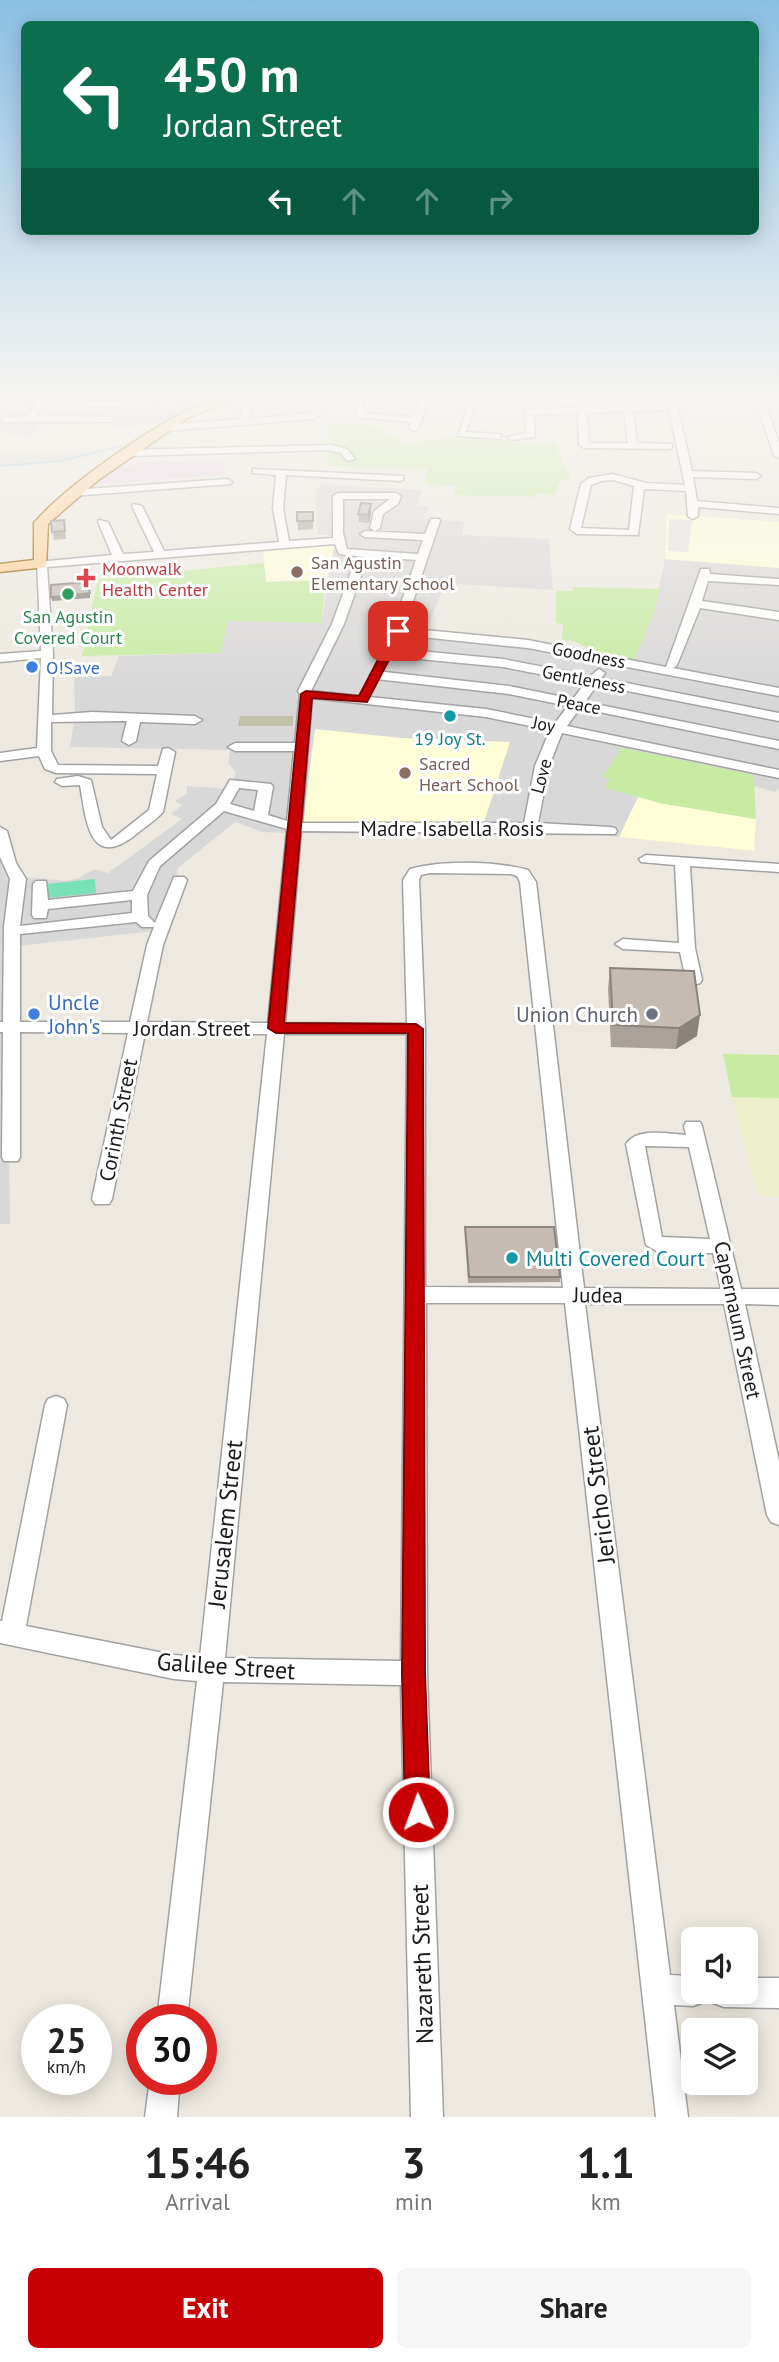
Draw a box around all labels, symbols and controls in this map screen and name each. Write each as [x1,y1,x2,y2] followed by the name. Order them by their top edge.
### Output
[164,42,299,106] text: 450 m
[49,49,140,140] icon: left
[164,104,342,146] text: Jordan Street
[262,182,300,220] icon: left
[335,182,373,220] icon: ahead
[408,182,446,220] icon: ahead
[481,182,519,220] icon: right
[311,551,455,595] place label: San Agustin Elementary School
[102,557,208,601] place label: Moonwalk Health Center
[289,564,305,580] marker: San Agustin Elementary School
[76,568,96,588] marker: Moonwalk Health Center
[60,586,76,602] marker: San Agustin Covered Court
[368,601,428,661] pin
[14,605,122,649] place label: San Agustin Covered Court
[379,612,417,650] icon: arrive
[550,637,628,673] street label: Goodness
[46,656,100,679] place label: O!Save
[24,659,40,675] marker: O!Save
[540,660,628,698] street label: Gentleness
[555,688,603,720] street label: Peace
[442,708,458,724] marker: 19 Joy St.
[530,710,558,738] street label: Joy
[414,727,486,750] place label: 19 Joy St.
[419,752,520,796] place label: Sacred Heart School
[525,756,557,796] street label: Love
[397,765,413,781] marker: Sacred Heart School
[360,815,544,842] street label: Madre Isabella Rosis
[47,989,100,1040] place label: Uncle John's
[516,1001,638,1028] place label: Union Church
[26,1006,42,1022] marker: Uncle John's
[644,1006,660,1022] marker: Union Church
[133,1015,250,1042] street label: Jordan Street
[93,1056,143,1184] street label: Corinth Street
[708,1239,768,1401] street label: Capernaum Street
[526,1245,705,1272] place label: Multi Covered Court
[504,1250,520,1266] marker: Multi Covered Court
[572,1281,623,1309] street label: Judea
[574,1424,622,1567] street label: Jericho Street
[201,1439,249,1610] street label: Jerusalem Street
[156,1646,296,1686] street label: Galilee Street
[381,1775,455,1849] position arrow
[404,1883,440,2045] street label: Nazareth Street
[681,1927,758,2095] map controls
[681,1927,758,2004] button: sound
[126,2004,217,2095] speed limit sign: 30
[47,2017,86,2063] text: 25
[681,2018,758,2095] button: layers
[47,2055,86,2078] text: km/h
[144,2135,251,2190] text: 15:46
[402,2135,426,2190] text: 3
[577,2135,635,2190] text: 1.1
[165,2187,230,2216] text: Arrival
[395,2187,432,2216] text: min
[591,2187,621,2216] text: km
[28,2268,383,2348] button: Exit
[397,2268,751,2348] button: Share

